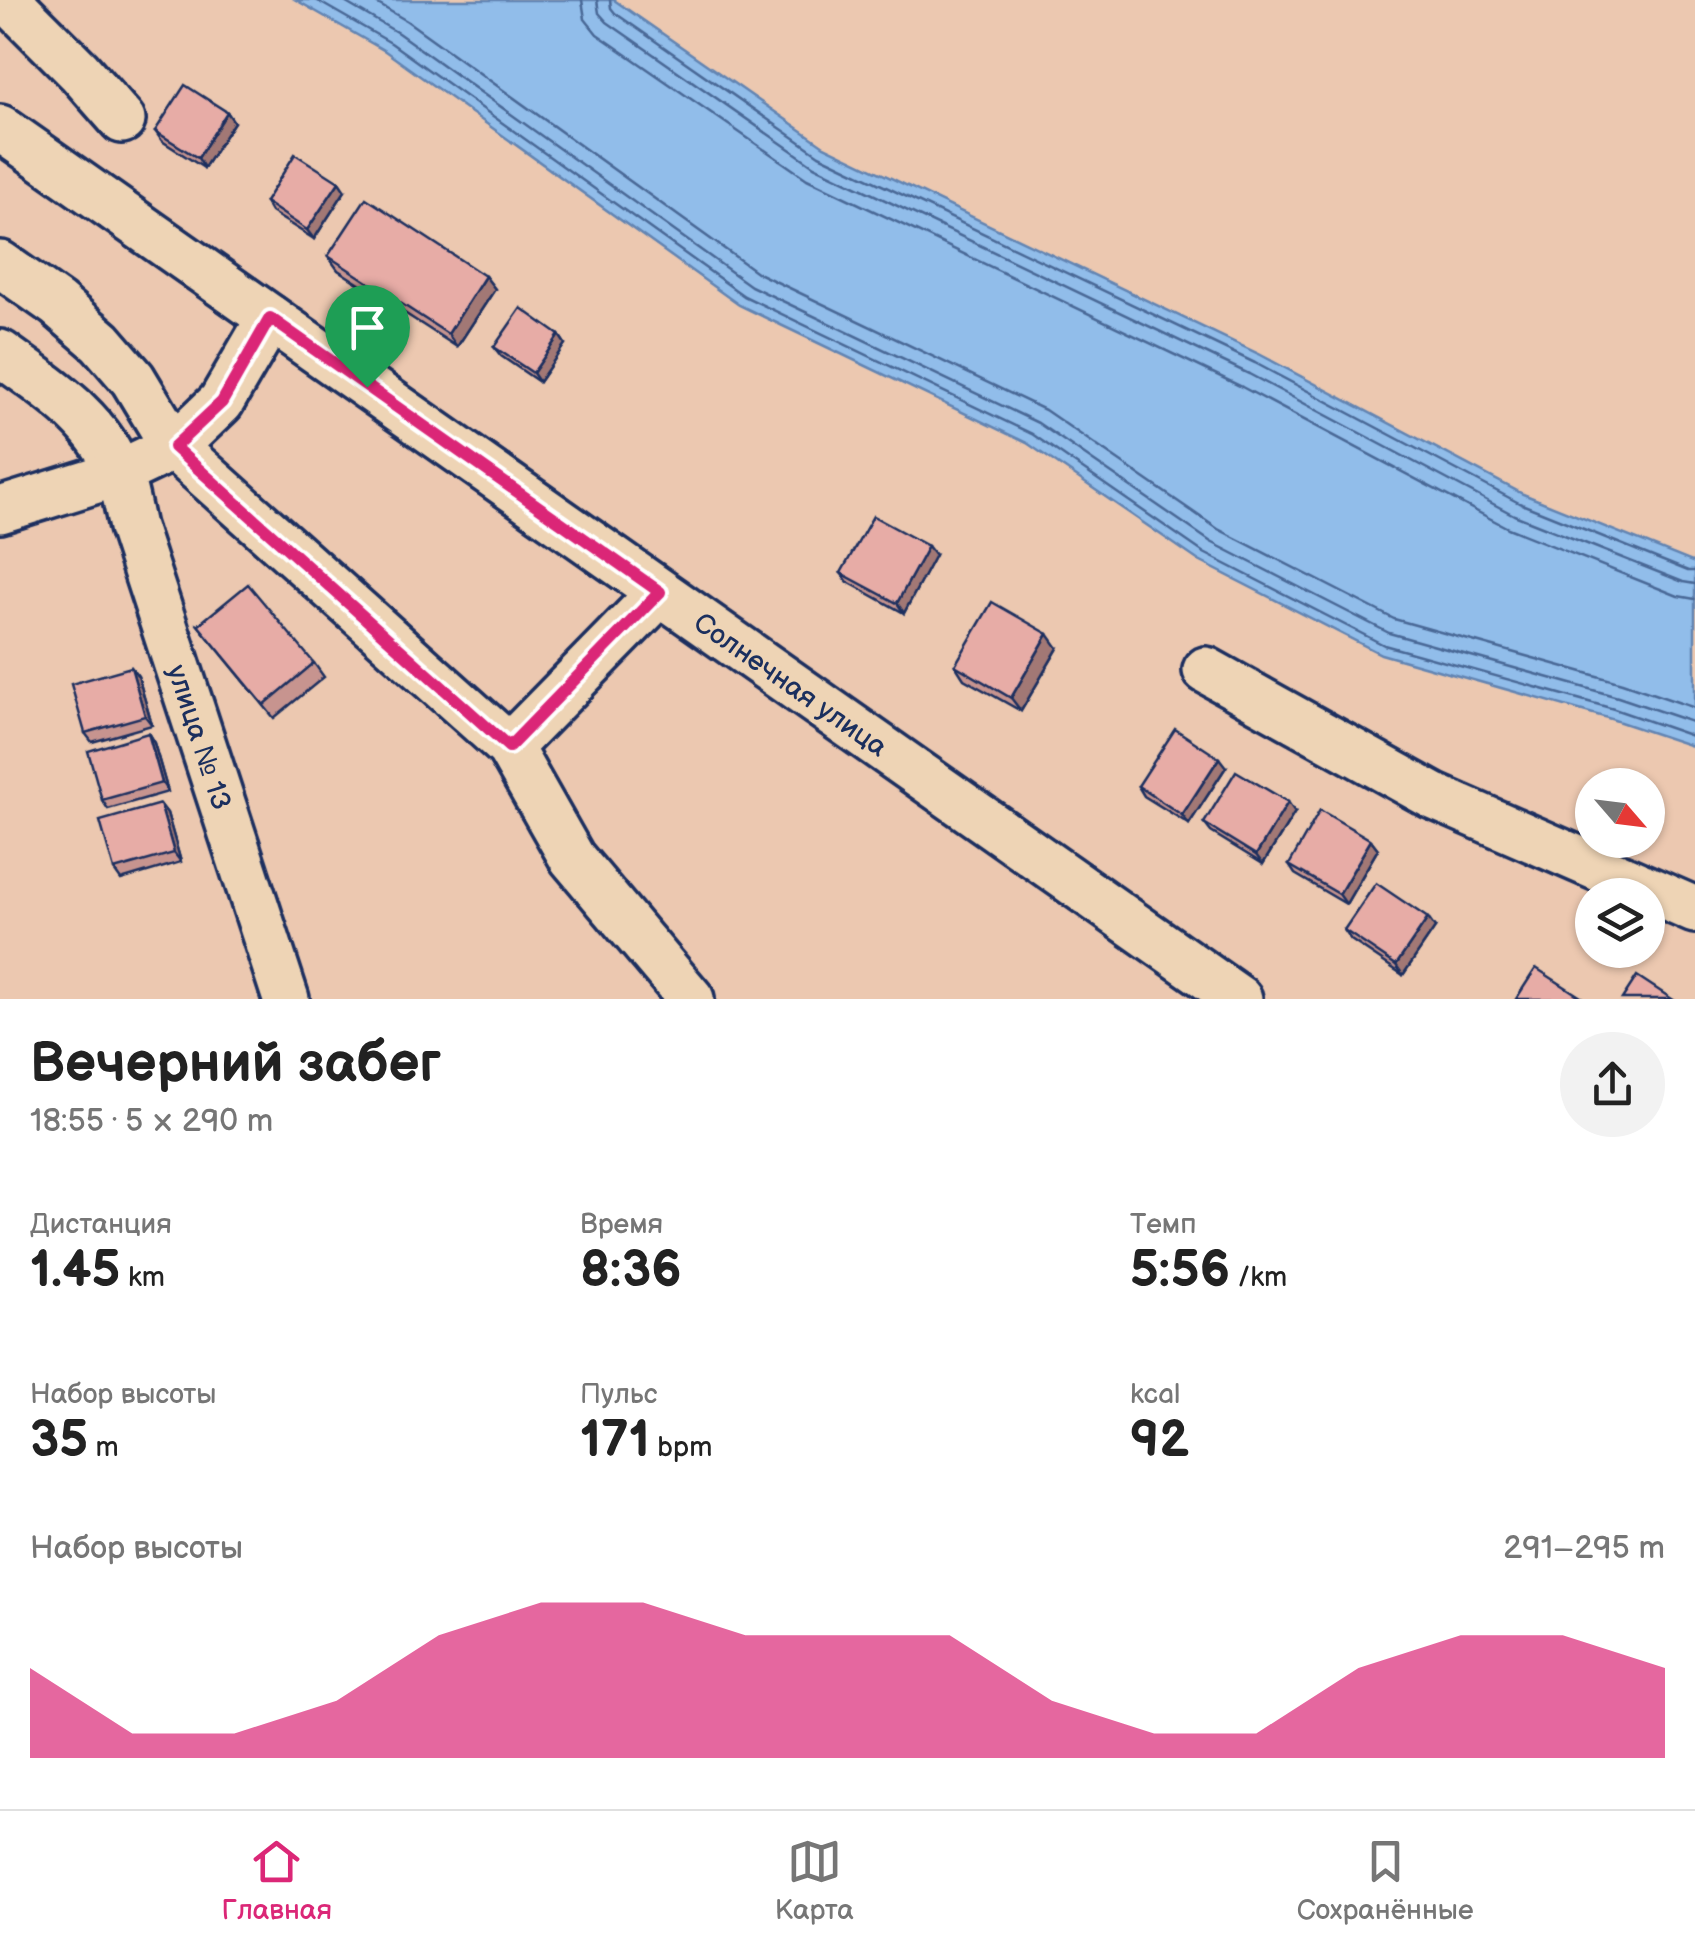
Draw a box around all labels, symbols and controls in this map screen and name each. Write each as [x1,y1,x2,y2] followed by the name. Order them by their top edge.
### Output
[325,285,410,388] pin
[340,300,395,355] icon: arrive
[687,606,893,764] street label: Солнечная улица
[160,661,238,814] street label: улица № 13
[1575,768,1665,858] north arrow
[1575,768,1665,968] map controls
[1575,878,1665,968] button: layers
[30,1031,441,1098] text: Вечерний забег
[1560,1032,1665,1137] button: share
[30,1102,273,1141] text: 18:55 · 5 × 290 m
[30,1208,172,1241] text: Дистанция
[580,1208,663,1241] text: Время
[1130,1208,1197,1241] text: Темп
[30,1241,120,1301] text: 1.45
[580,1241,682,1301] text: 8:36
[1130,1241,1230,1301] text: 5:56
[120,1261,165,1294] text: km
[1230,1261,1287,1294] text: /km
[30,1378,216,1411] text: Набор высоты
[580,1378,657,1411] text: Пульс
[1130,1378,1180,1411] text: kcal
[30,1411,88,1471] text: 35
[580,1411,650,1471] text: 171
[1130,1411,1189,1471] text: 92
[88,1431,119,1464] text: m
[650,1431,712,1464] text: bpm
[30,1529,243,1568] text: Набор высоты
[1503,1529,1665,1568] text: 291–295 m
[221,1834,332,1927] tab: Главная
[775,1834,854,1927] tab: Карта
[1297,1834,1474,1927] tab: Сохранённые

